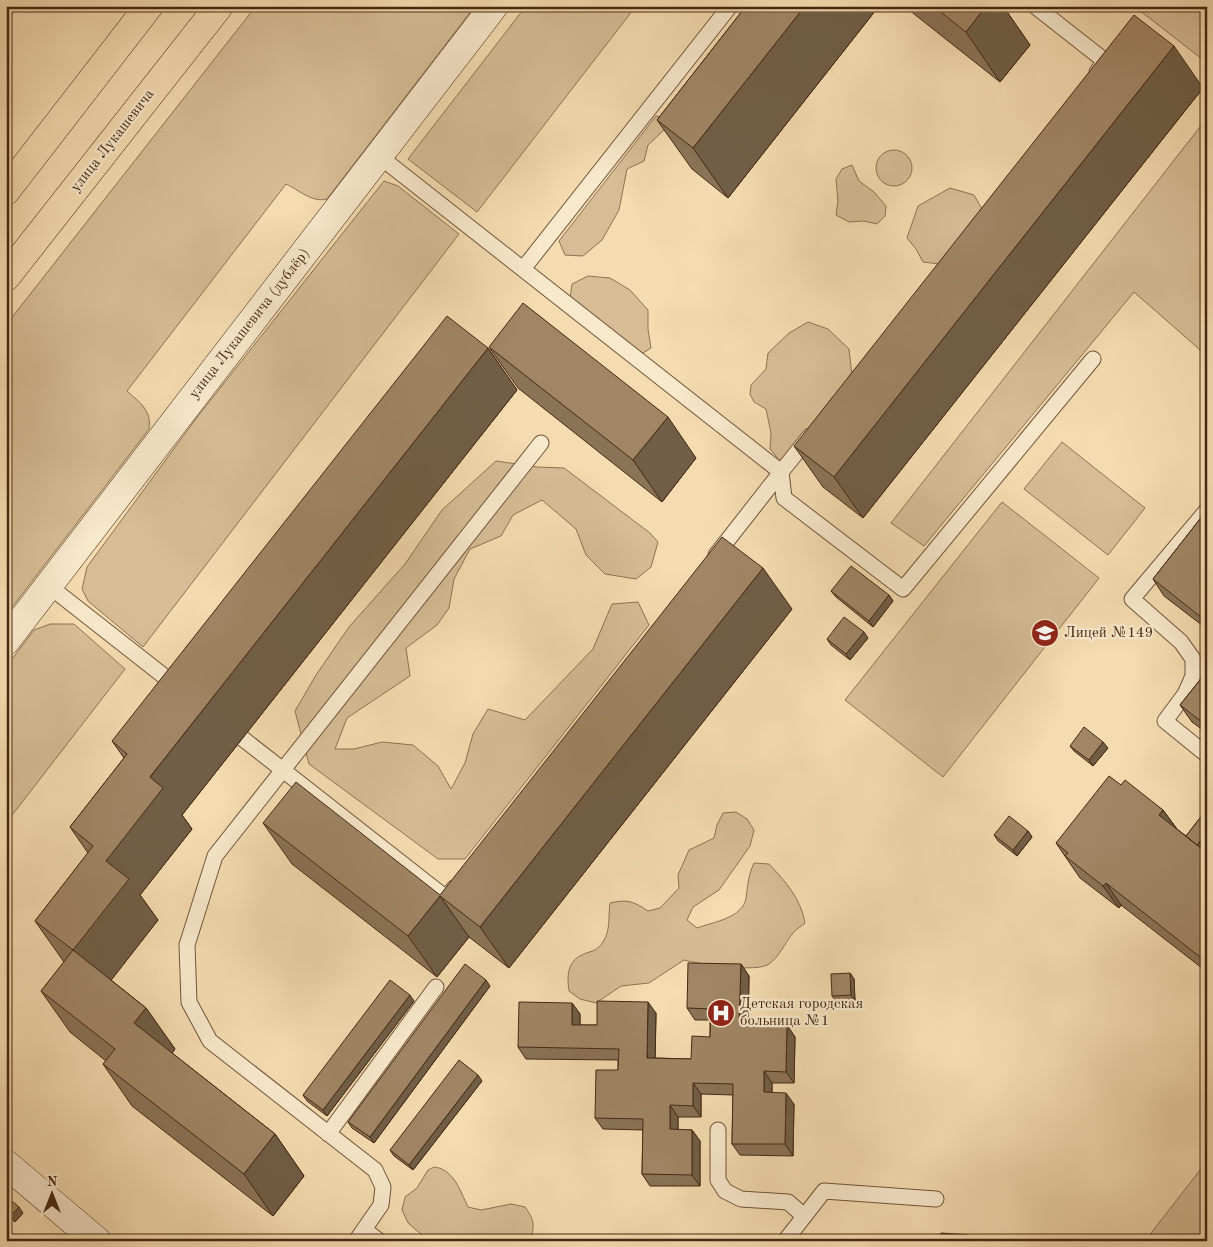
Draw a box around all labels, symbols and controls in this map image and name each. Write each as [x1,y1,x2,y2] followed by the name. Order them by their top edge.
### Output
[68,86,158,195] street label: улица Лукашевича
[187,246,313,402] street label: улица Лукашевича (дублёр)
[1030,618,1060,648] school or university icon: Лицей №149
[1064,626,1153,641] place label: Лицей №149
[740,997,863,1029] place label: Детская городская больница №1
[706,998,736,1028] hospital icon: Детская городская больница №1
[28,1170,78,1220] north arrow
[47,1175,58,1189] text: N

